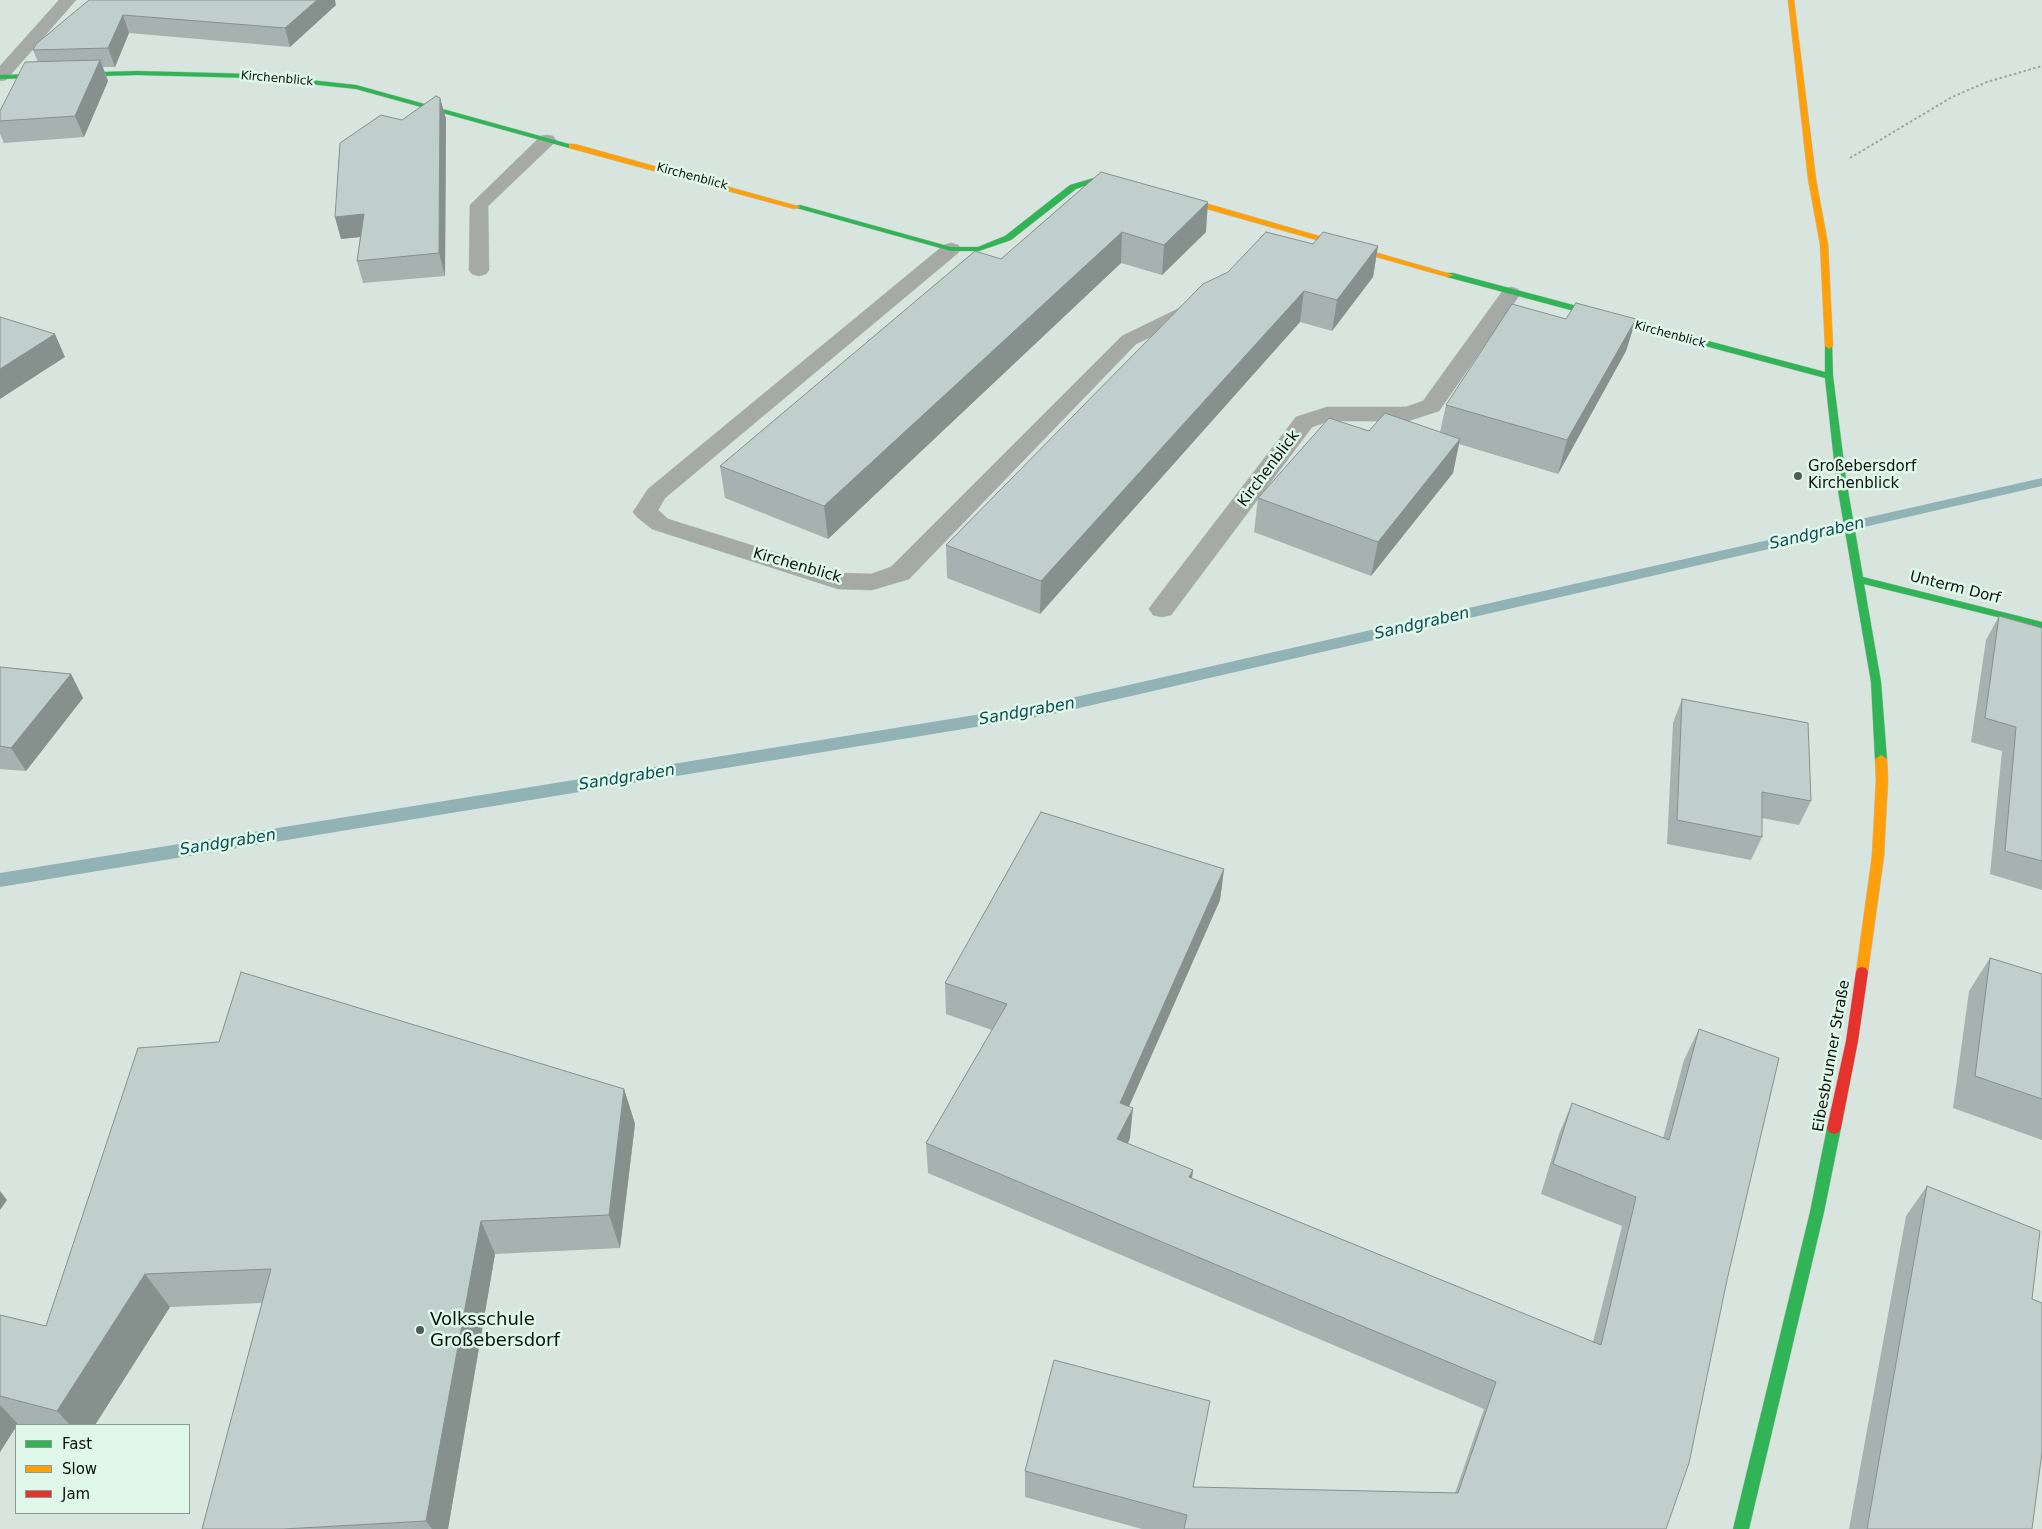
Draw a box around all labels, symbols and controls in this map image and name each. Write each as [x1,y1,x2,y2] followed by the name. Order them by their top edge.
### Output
[240,69,314,89] street label: Kirchenblick
[655,161,729,193] street label: Kirchenblick
[1633,319,1707,351] street label: Kirchenblick
[1234,427,1304,511] street label: Kirchenblick
[1808,458,1916,493] place label: Großebersdorf Kirchenblick
[1792,470,1804,482] marker: Großebersdorf Kirchenblick
[1768,514,1866,554] water label: Sandgraben
[751,545,843,587] street label: Kirchenblick
[1908,568,2002,608] street label: Unterm Dorf
[1373,604,1471,644] water label: Sandgraben
[978,694,1076,730] water label: Sandgraben
[578,761,676,795] water label: Sandgraben
[179,826,277,860] water label: Sandgraben
[1810,979,1854,1133] street label: Eibesbrunner Straße
[430,1309,560,1352] place label: Volksschule Großebersdorf
[414,1324,426,1336] marker: Volksschule Großebersdorf
[15,1424,190,1514] legend
[62,1435,92,1453] text: Fast
[62,1460,97,1478] text: Slow
[62,1485,90,1503] text: Jam

